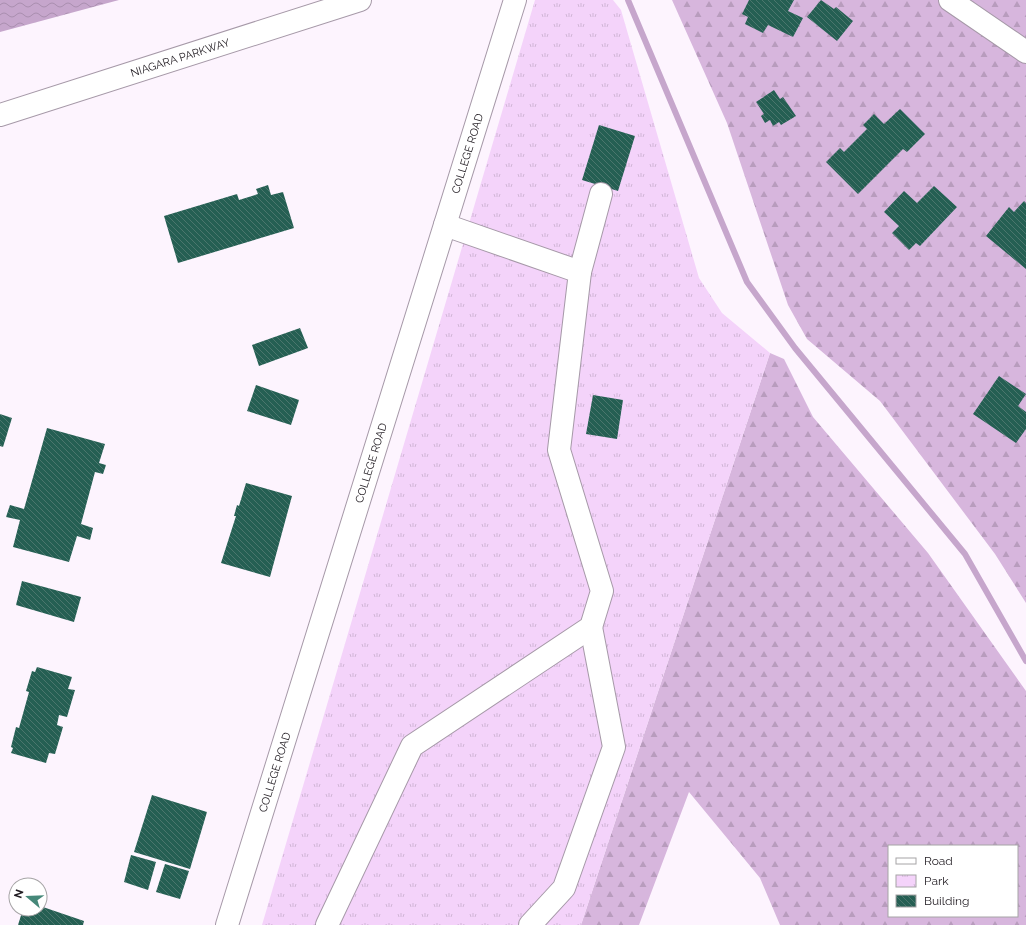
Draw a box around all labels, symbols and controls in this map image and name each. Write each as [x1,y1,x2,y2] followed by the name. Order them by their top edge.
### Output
[129,36,231,79] street label: NIAGARA PARKWAY
[449,112,486,195] street label: COLLEGE ROAD
[352,421,389,504] street label: COLLEGE ROAD
[256,731,293,814] street label: COLLEGE ROAD
[888,845,1018,917] legend
[924,854,953,868] text: Road
[924,874,949,888] text: Park
[8,877,48,917] north arrow
[12,888,27,900] text: N
[924,894,970,908] text: Building

